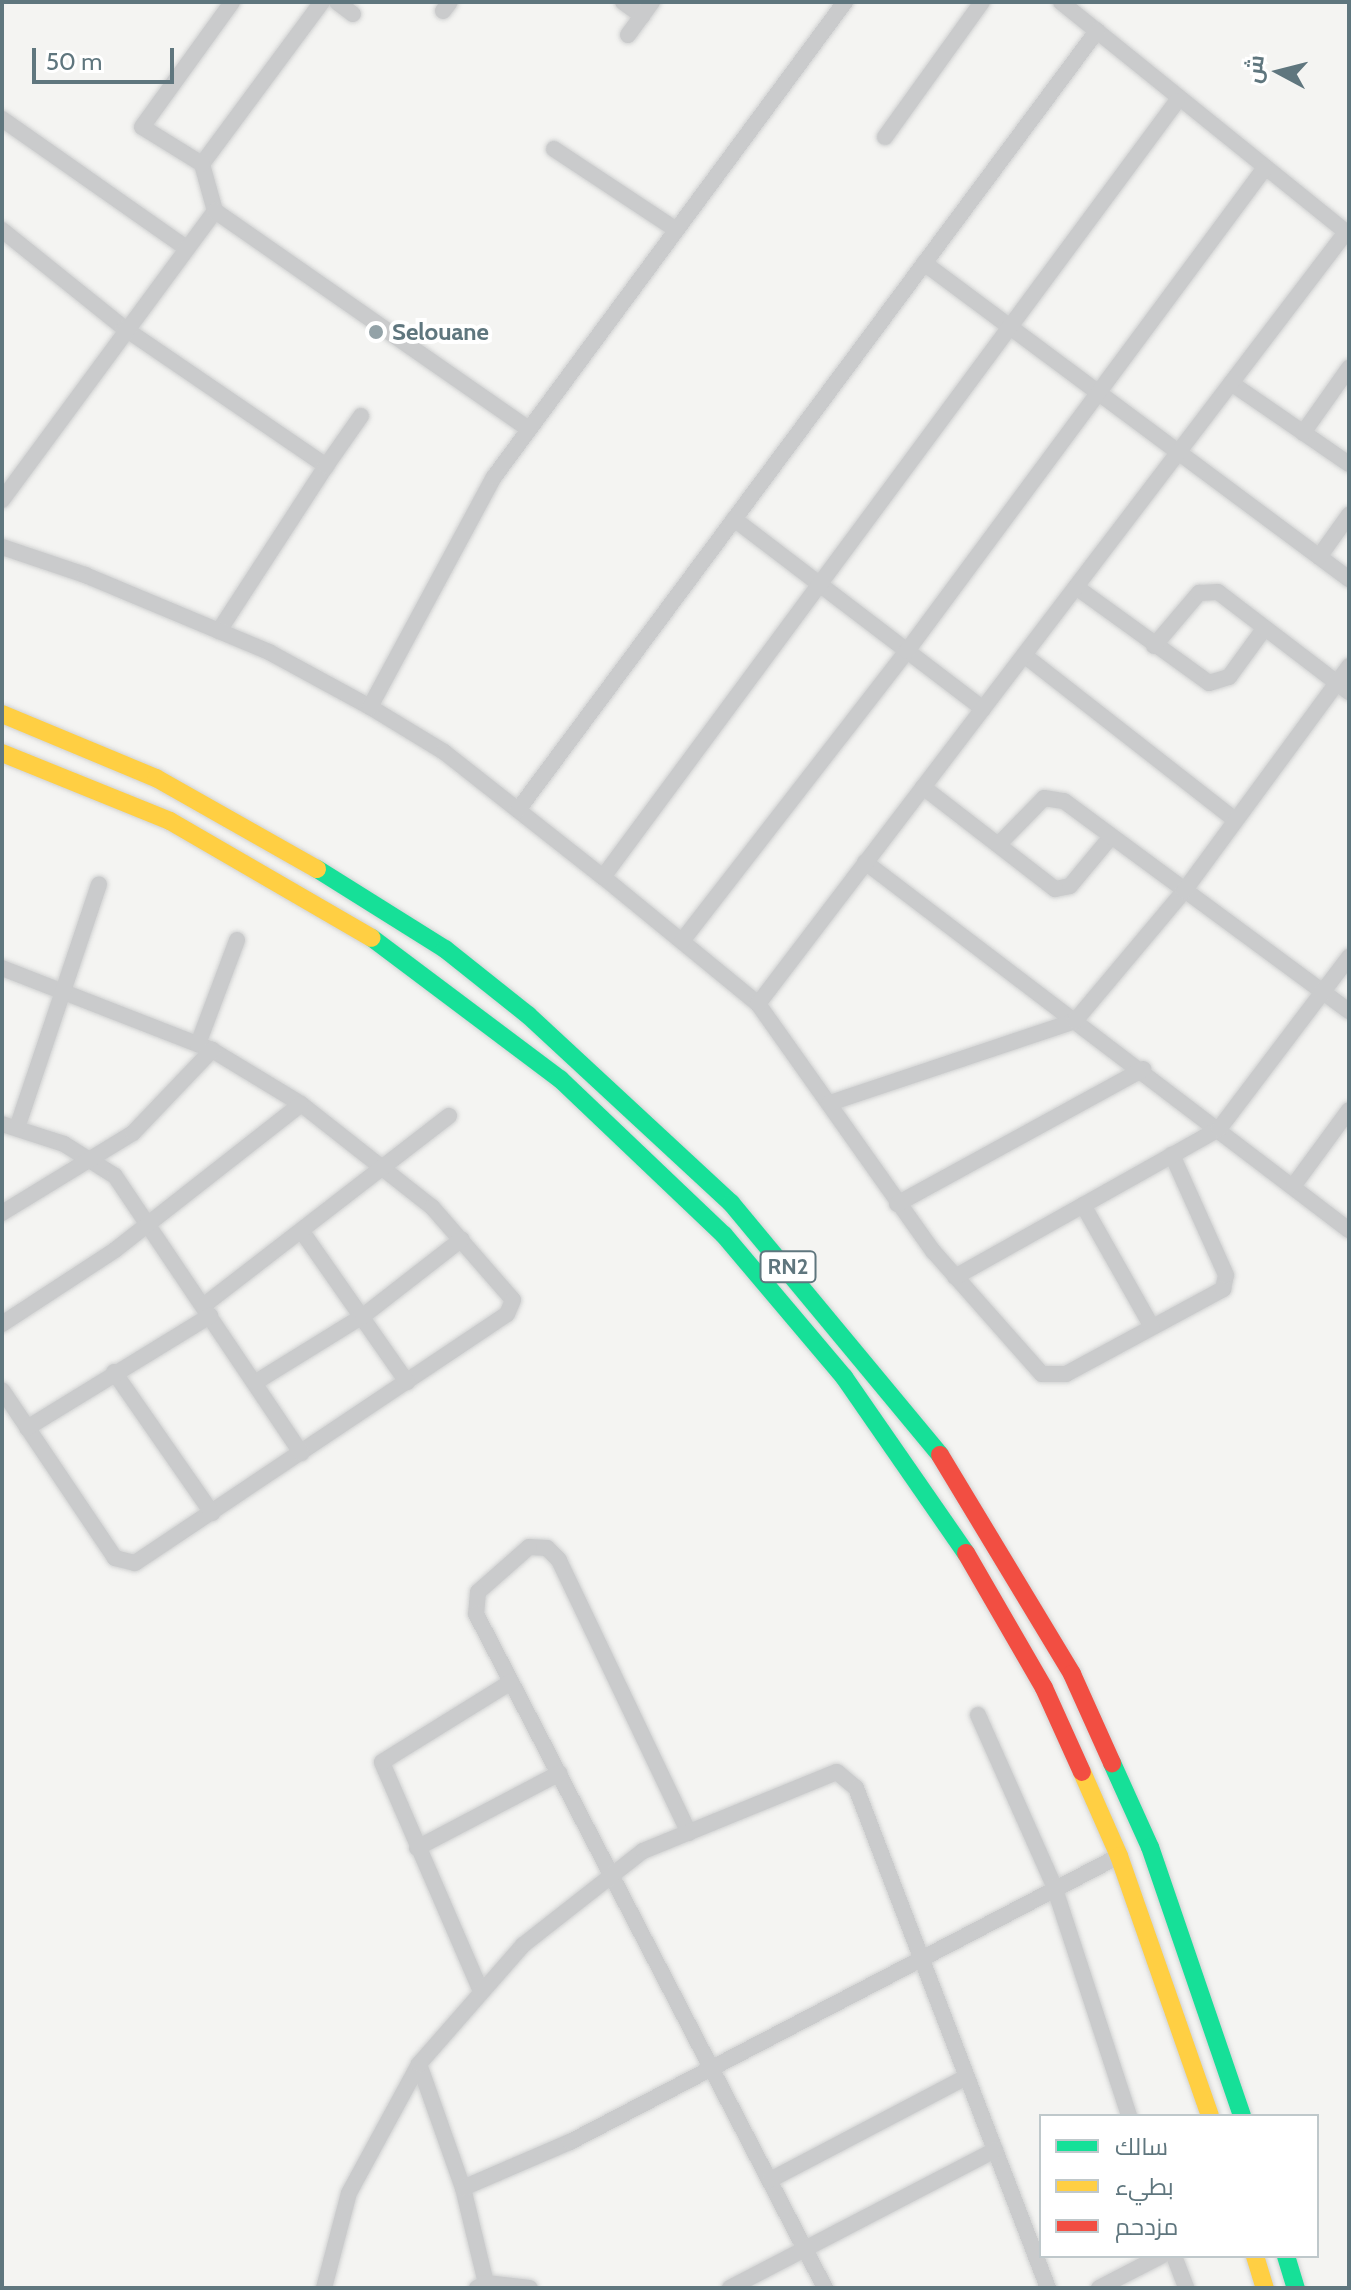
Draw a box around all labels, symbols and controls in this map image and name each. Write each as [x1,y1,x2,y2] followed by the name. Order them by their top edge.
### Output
[36,32,178,82] scale bar
[1239,32,1319,112] north arrow
[46,47,102,76] text: 50 m
[1240,53,1270,85] text: ش
[392,318,489,346] place label: Selouane
[367,323,385,341] marker: Selouane
[758,1249,818,1285] road number: RN2
[1039,2114,1319,2258] legend
[1115,2132,1168,2161] text: سالك
[1115,2172,1174,2201] text: بطيء
[1115,2212,1178,2241] text: مزدحم

